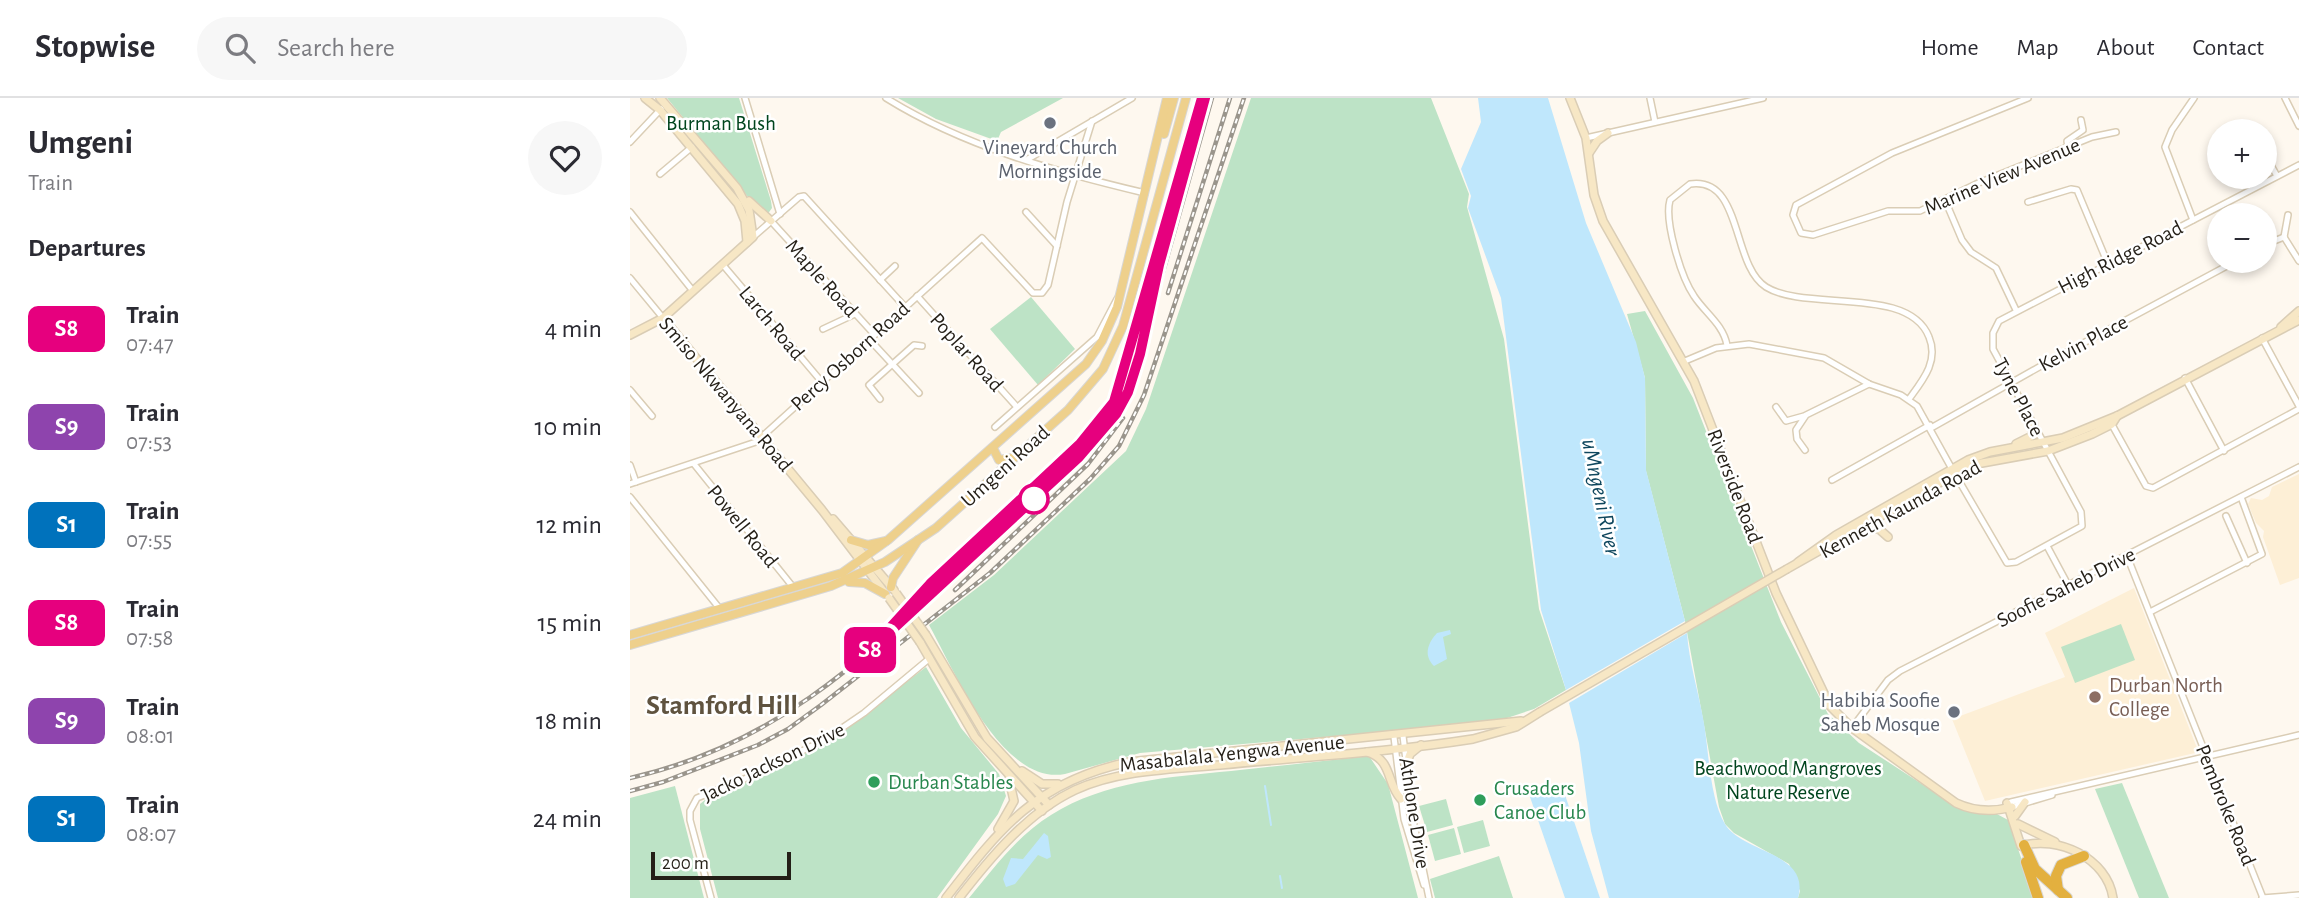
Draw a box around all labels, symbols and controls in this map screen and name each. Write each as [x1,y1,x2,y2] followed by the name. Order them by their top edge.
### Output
[197,17,687,80] search box
[221,29,259,67] icon: search
[35,31,155,64] text: Stopwise
[277,35,395,61] text: Search here
[1921,36,1979,60] text: Home
[2017,36,2059,60] text: Map
[2097,36,2154,60] text: About
[2192,36,2264,60] text: Contact
[666,113,776,134] park label: Burman Bush
[1042,115,1058,131] marker: Vineyard Church Morningside
[2207,119,2277,273] map controls
[2207,119,2277,189] button: +
[528,121,602,195] button: heart
[28,127,133,160] text: Umgeni
[1921,134,2083,219] street label: Marine View Avenue
[983,137,1117,182] place label: Vineyard Church Morningside
[28,172,73,195] text: Train
[2207,203,2277,273] button: −
[2055,217,2186,298] street label: High Ridge Road
[28,235,146,261] text: Departures
[781,235,862,321] street label: Maple Road
[735,282,808,364] street label: Larch Road
[787,298,914,415] street label: Percy Osborn Road
[126,302,179,328] text: Train
[926,309,1007,396] street label: Poplar Road
[2035,311,2131,376] street label: Kelvin Place
[655,313,796,476] street label: Smiso Nkwanyana Road
[545,316,602,342] text: 4 min
[55,317,78,341] text: S8
[126,333,174,356] text: 07:47
[1989,355,2048,440] street label: Tyne Place
[126,400,179,426] text: Train
[535,414,602,440] text: 10 min
[55,415,78,439] text: S9
[957,421,1054,511] street label: Umgeni Road
[1703,426,1766,546] street label: Riverside Road
[126,431,172,454] text: 07:53
[1577,437,1624,558] water label: uMngeni River
[1816,456,1985,563] street label: Kenneth Kaunda Road
[703,481,782,572] street label: Powell Road
[1019,484,1049,514] unlabelled marker
[126,498,179,524] text: Train
[536,512,602,538] text: 12 min
[56,513,77,537] text: S1
[126,529,172,552] text: 07:55
[1994,544,2139,631] street label: Soofie Saheb Drive
[126,596,179,622] text: Train
[537,610,602,636] text: 15 min
[55,611,78,635] text: S8
[126,627,174,650] text: 07:58
[838,627,902,673] line badge: S8
[858,638,882,662] text: S8
[2109,675,2223,720] place label: Durban North College
[2087,689,2103,705] marker: Durban North College
[1820,690,1940,735] place label: Habibia Soofie Saheb Mosque
[646,692,798,720] district label: Stamford Hill
[126,694,179,720] text: Train
[1946,704,1962,720] marker: Habibia Soofie Saheb Mosque
[536,708,602,734] text: 18 min
[55,709,78,733] text: S9
[698,719,848,806] street label: Jacko Jackson Drive
[126,725,174,748] text: 08:01
[1119,731,1346,776] street label: Masabalala Yengwa Avenue
[2192,742,2259,869] street label: Pembroke Road
[1395,756,1434,870] street label: Athlone Drive
[1694,758,1882,803] park label: Beachwood Mangroves Nature Reserve
[888,772,1013,793] place label: Durban Stables
[866,774,882,790] marker: Durban Stables
[1494,778,1586,823] place label: Crusaders Canoe Club
[126,792,179,818] text: Train
[1472,792,1488,808] marker: Crusaders Canoe Club
[533,806,602,832] text: 24 min
[56,807,77,831] text: S1
[126,823,176,846] text: 08:07
[651,849,791,881] scale bar
[662,854,709,873] text: 200 m

